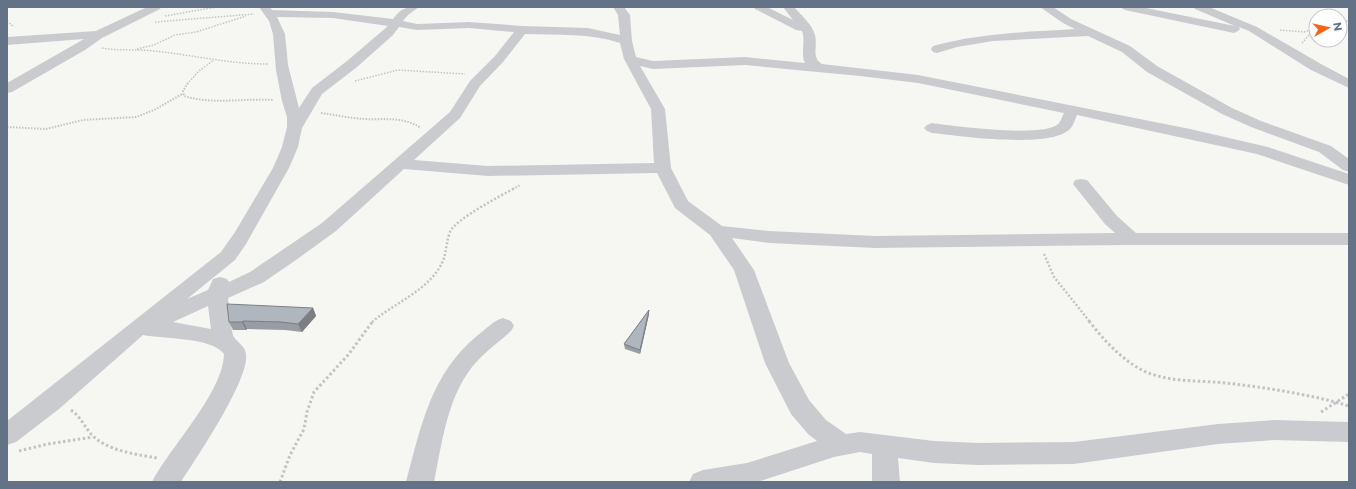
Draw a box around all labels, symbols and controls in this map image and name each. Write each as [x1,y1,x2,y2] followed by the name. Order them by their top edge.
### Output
[1308,8,1348,48] north arrow
[1330,21,1345,32] text: N

